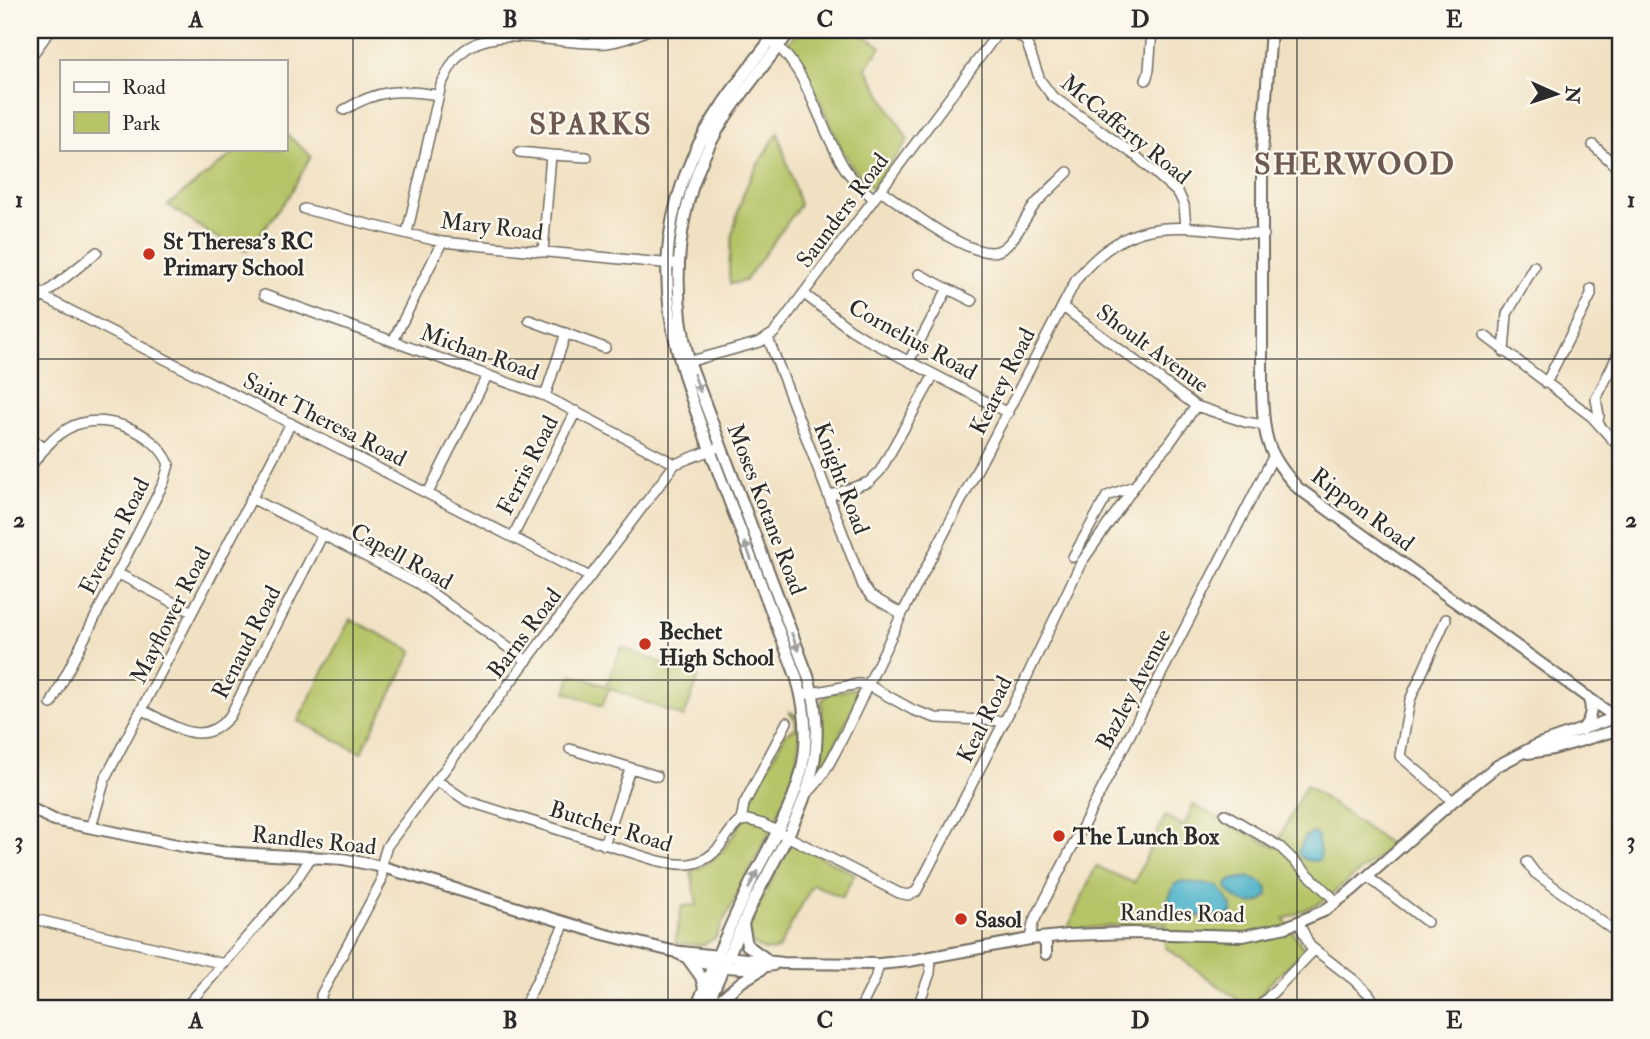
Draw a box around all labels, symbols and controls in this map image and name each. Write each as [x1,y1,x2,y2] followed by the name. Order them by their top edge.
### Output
[188,5,204,34] text: A
[502,5,518,34] text: B
[817,5,833,34] text: C
[1131,5,1149,34] text: D
[1446,5,1463,34] text: E
[60,60,287,150] legend
[1520,60,1590,130] north arrow
[1055,68,1197,191] street label: McCafferty Road
[122,74,167,101] text: Road
[1559,85,1584,105] text: N
[529,106,653,143] district label: SPARKS
[122,110,160,137] text: Park
[1254,146,1456,183] district label: SHERWOOD
[790,147,895,273] street label: Saunders Road
[15,185,23,214] text: 1
[1627,185,1635,214] text: 1
[439,206,545,247] street label: Mary Road
[163,227,313,283] place label: St Theresa's RC Primary School
[141,246,157,262] marker: St Theresa's RC Primary School
[843,292,982,387] street label: Cornelius Road
[1091,298,1215,399] street label: Shoult Avenue
[417,318,543,387] street label: Michan Road
[963,323,1042,439] street label: Kearey Road
[238,366,411,473] street label: Saint Theresa Road
[692,373,703,394] one-way arrow
[490,411,565,520] street label: Ferris Road
[807,418,876,538] street label: Knight Road
[721,419,813,599] street label: Moses Kotane Road
[1305,461,1420,558] street label: Rippon Road
[73,473,156,599] street label: Everton Road
[13,505,25,534] text: 2
[1625,505,1637,534] text: 2
[345,517,458,597] street label: Capell Road
[743,540,754,561] one-way arrow
[124,542,217,688] street label: Mayflower Road
[206,581,287,704] street label: Renaud Road
[481,582,568,684] street label: Barns Road
[659,617,775,673] place label: Bechet High School
[1090,624,1178,755] street label: Bazley Avenue
[789,631,800,652] one-way arrow
[637,636,653,652] marker: Bechet High School
[950,671,1019,768] street label: Keal Road
[546,794,676,859] street label: Butcher Road
[250,820,378,861] street label: Randles Road
[1072,822,1220,851] place label: The Lunch Box
[15,826,23,855] text: 3
[1627,826,1635,855] text: 3
[1051,828,1067,844] marker: The Lunch Box
[747,870,758,890] one-way arrow
[1119,898,1245,929] street label: Randles Road
[975,905,1023,934] place label: Sasol
[953,911,969,927] marker: Sasol
[188,1006,204,1035] text: A
[502,1006,518,1035] text: B
[817,1006,833,1035] text: C
[1131,1006,1149,1035] text: D
[1446,1006,1463,1035] text: E

